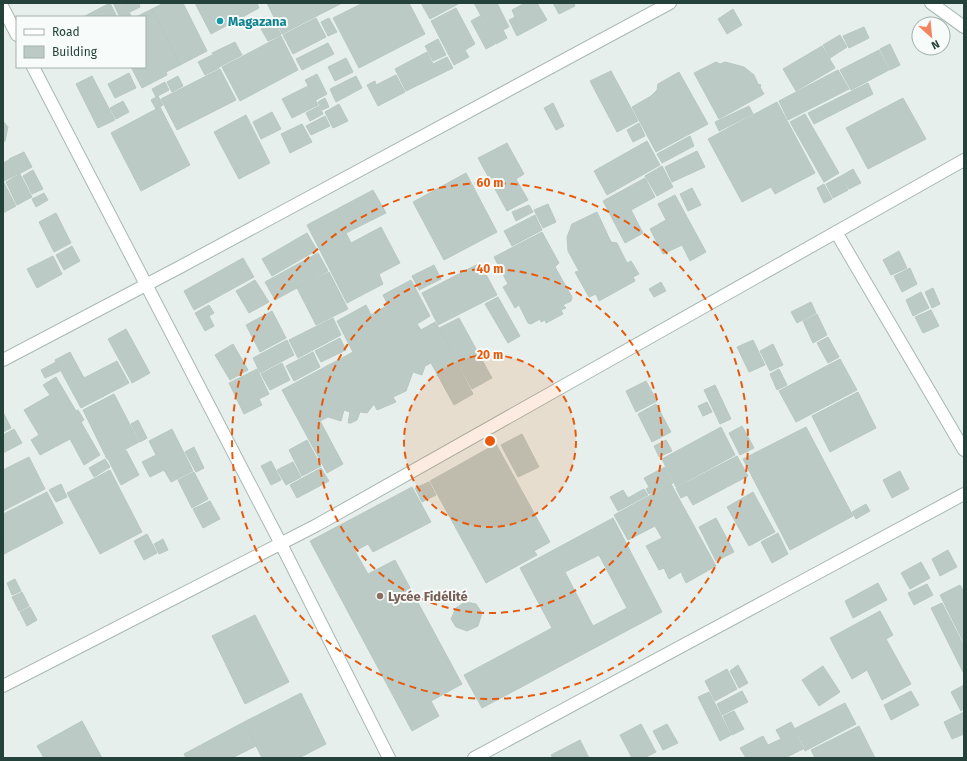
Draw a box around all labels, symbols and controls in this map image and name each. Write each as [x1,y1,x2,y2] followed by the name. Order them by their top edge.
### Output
[228,14,287,29] place label: Magazana
[16,16,146,68] legend
[215,16,225,26] marker: Magazana
[911,16,951,56] north arrow
[52,25,80,39] text: Road
[929,37,942,52] text: N
[52,45,98,59] text: Building
[477,176,503,190] text: 60 m
[477,262,503,276] text: 40 m
[477,348,503,362] text: 20 m
[483,434,497,448] centre of rings
[388,589,468,604] place label: Lycée Fidélité
[375,591,385,601] marker: Lycée Fidélité

